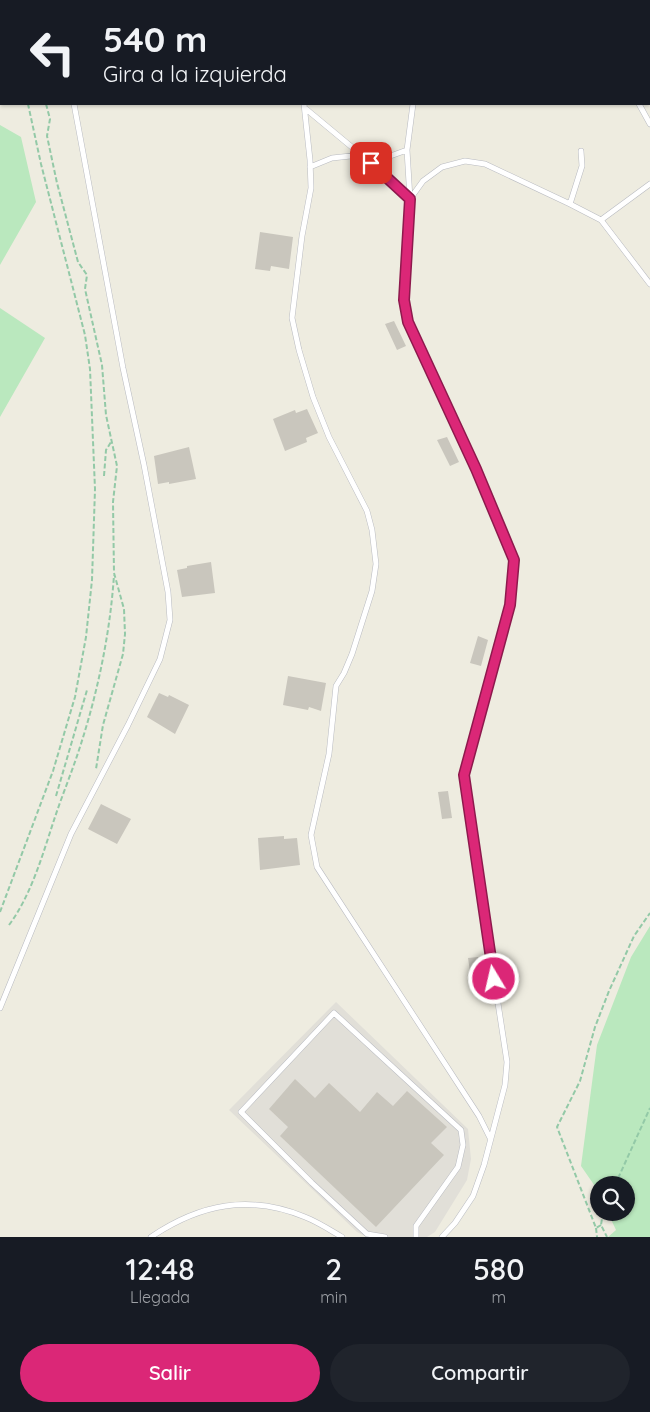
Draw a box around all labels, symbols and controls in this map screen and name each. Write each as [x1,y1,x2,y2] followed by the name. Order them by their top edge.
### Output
[103,17,207,61] text: 540 m
[20,20,85,85] icon: left
[103,60,287,88] text: Gira a la izquierda
[350,142,392,184] pin
[357,149,385,177] icon: arrive
[467,952,519,1004] position arrow
[590,1176,635,1221] map controls
[590,1176,635,1221] button: search
[126,1250,195,1288] text: 12:48
[325,1250,342,1288] text: 2
[473,1250,524,1288] text: 580
[130,1287,190,1307] text: Llegada
[320,1287,347,1307] text: min
[491,1287,506,1307] text: m
[20,1344,320,1402] button: Salir
[330,1344,630,1402] button: Compartir

